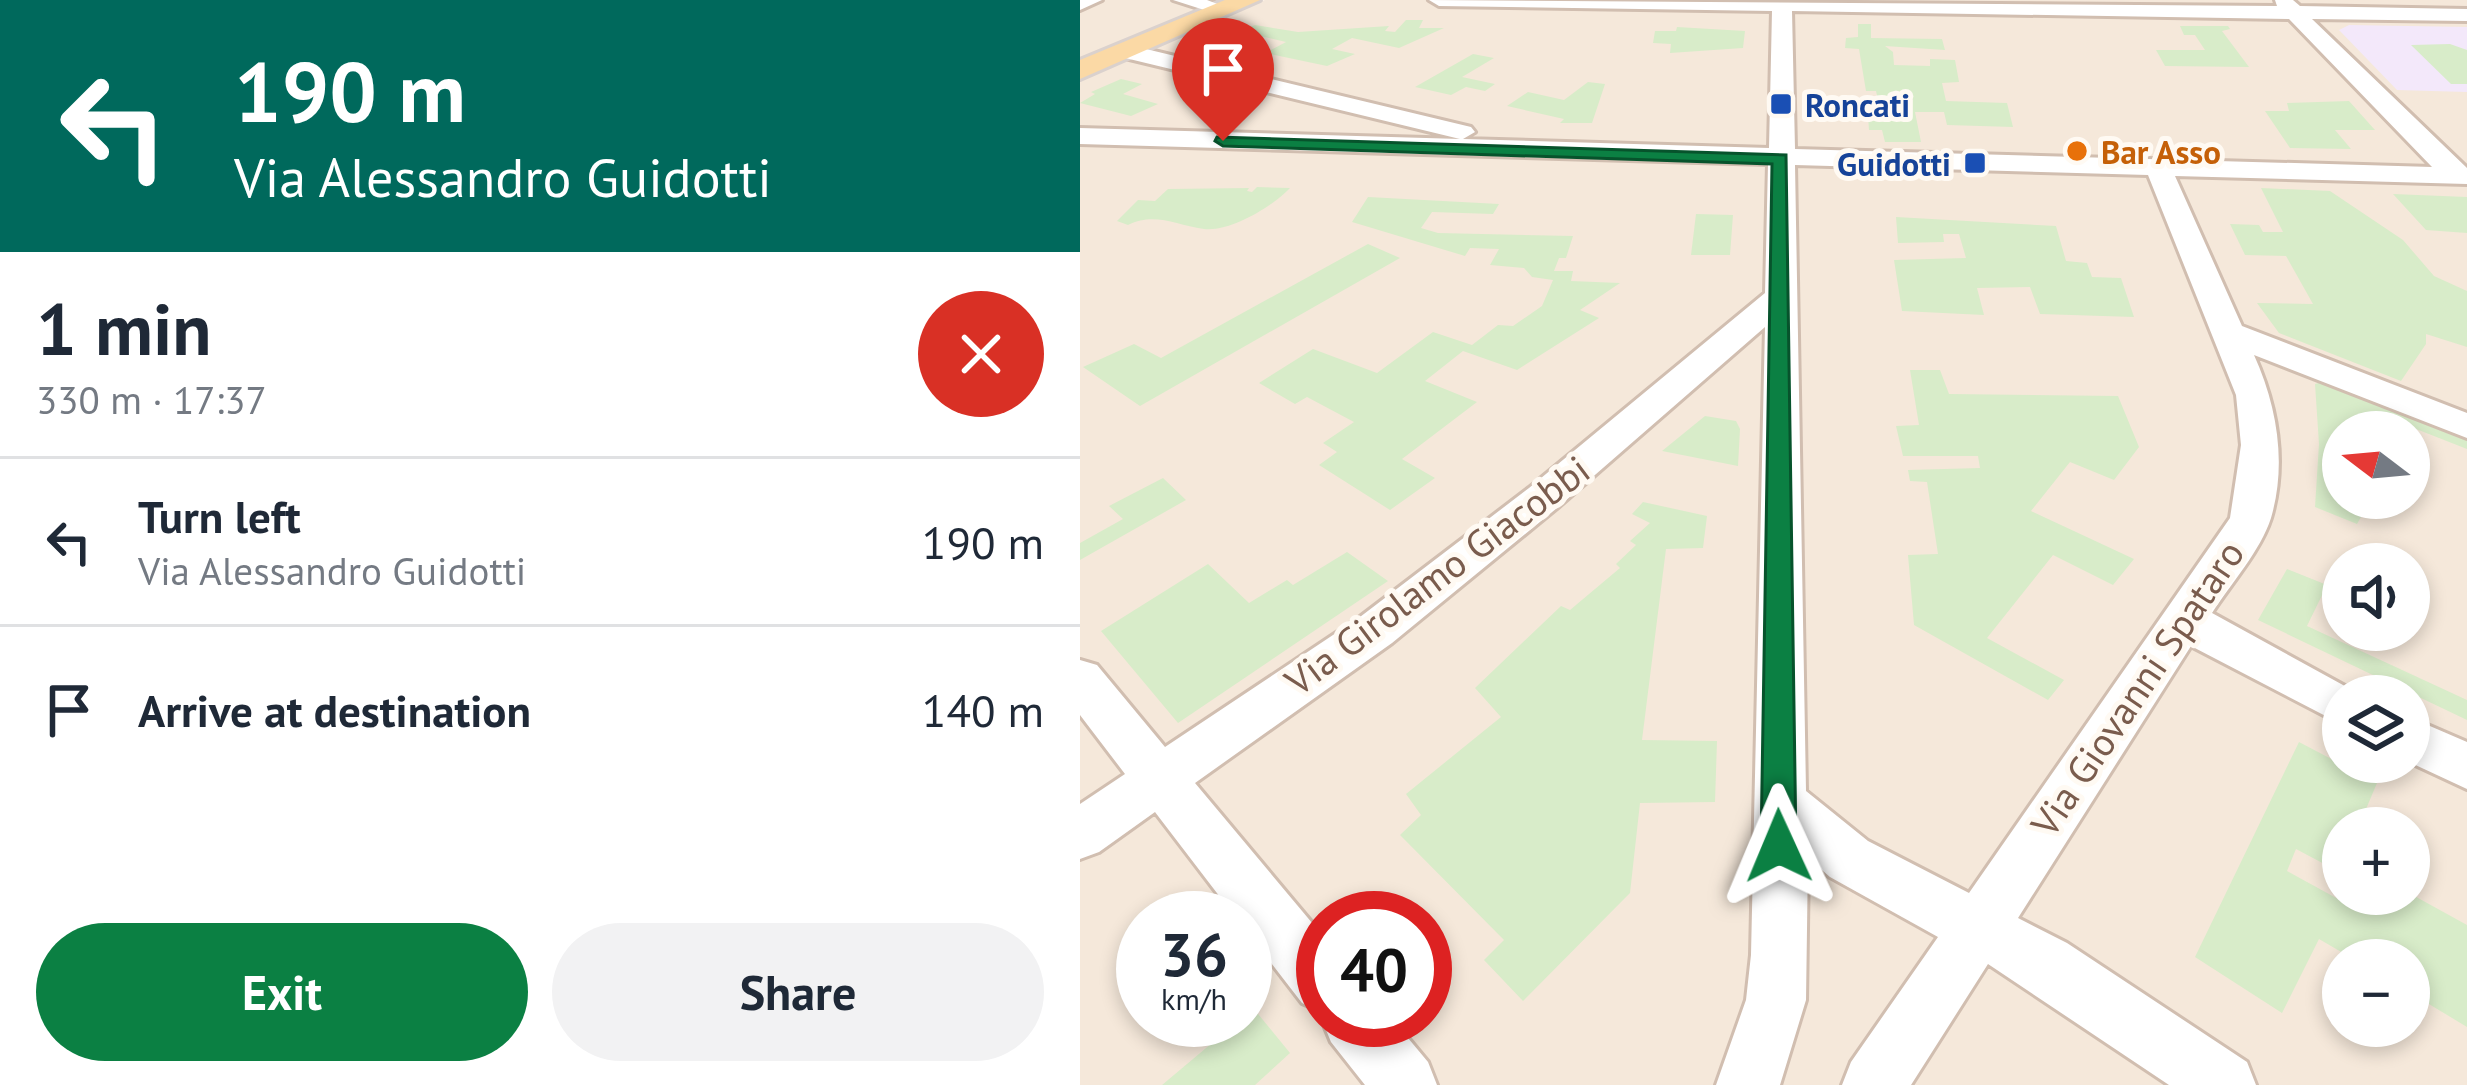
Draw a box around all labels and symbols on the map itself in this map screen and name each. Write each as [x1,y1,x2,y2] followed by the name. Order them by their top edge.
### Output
[1172,18,1274,141] pin
[1805,83,1910,126] place label: Roncati
[1768,91,1794,117] marker: Roncati
[2101,130,2221,173] place label: Bar Asso
[2064,138,2090,164] marker: Bar Asso
[1837,142,1951,185] place label: Guidotti
[1962,150,1988,176] marker: Guidotti
[2322,411,2430,519] north arrow
[1274,444,1599,707] street label: Via Girolamo Giacobbi
[2018,530,2255,847] street label: Via Giovanni Spataro
[1716,783,1842,909] position arrow
[1296,891,1452,1047] speed limit sign: 40

